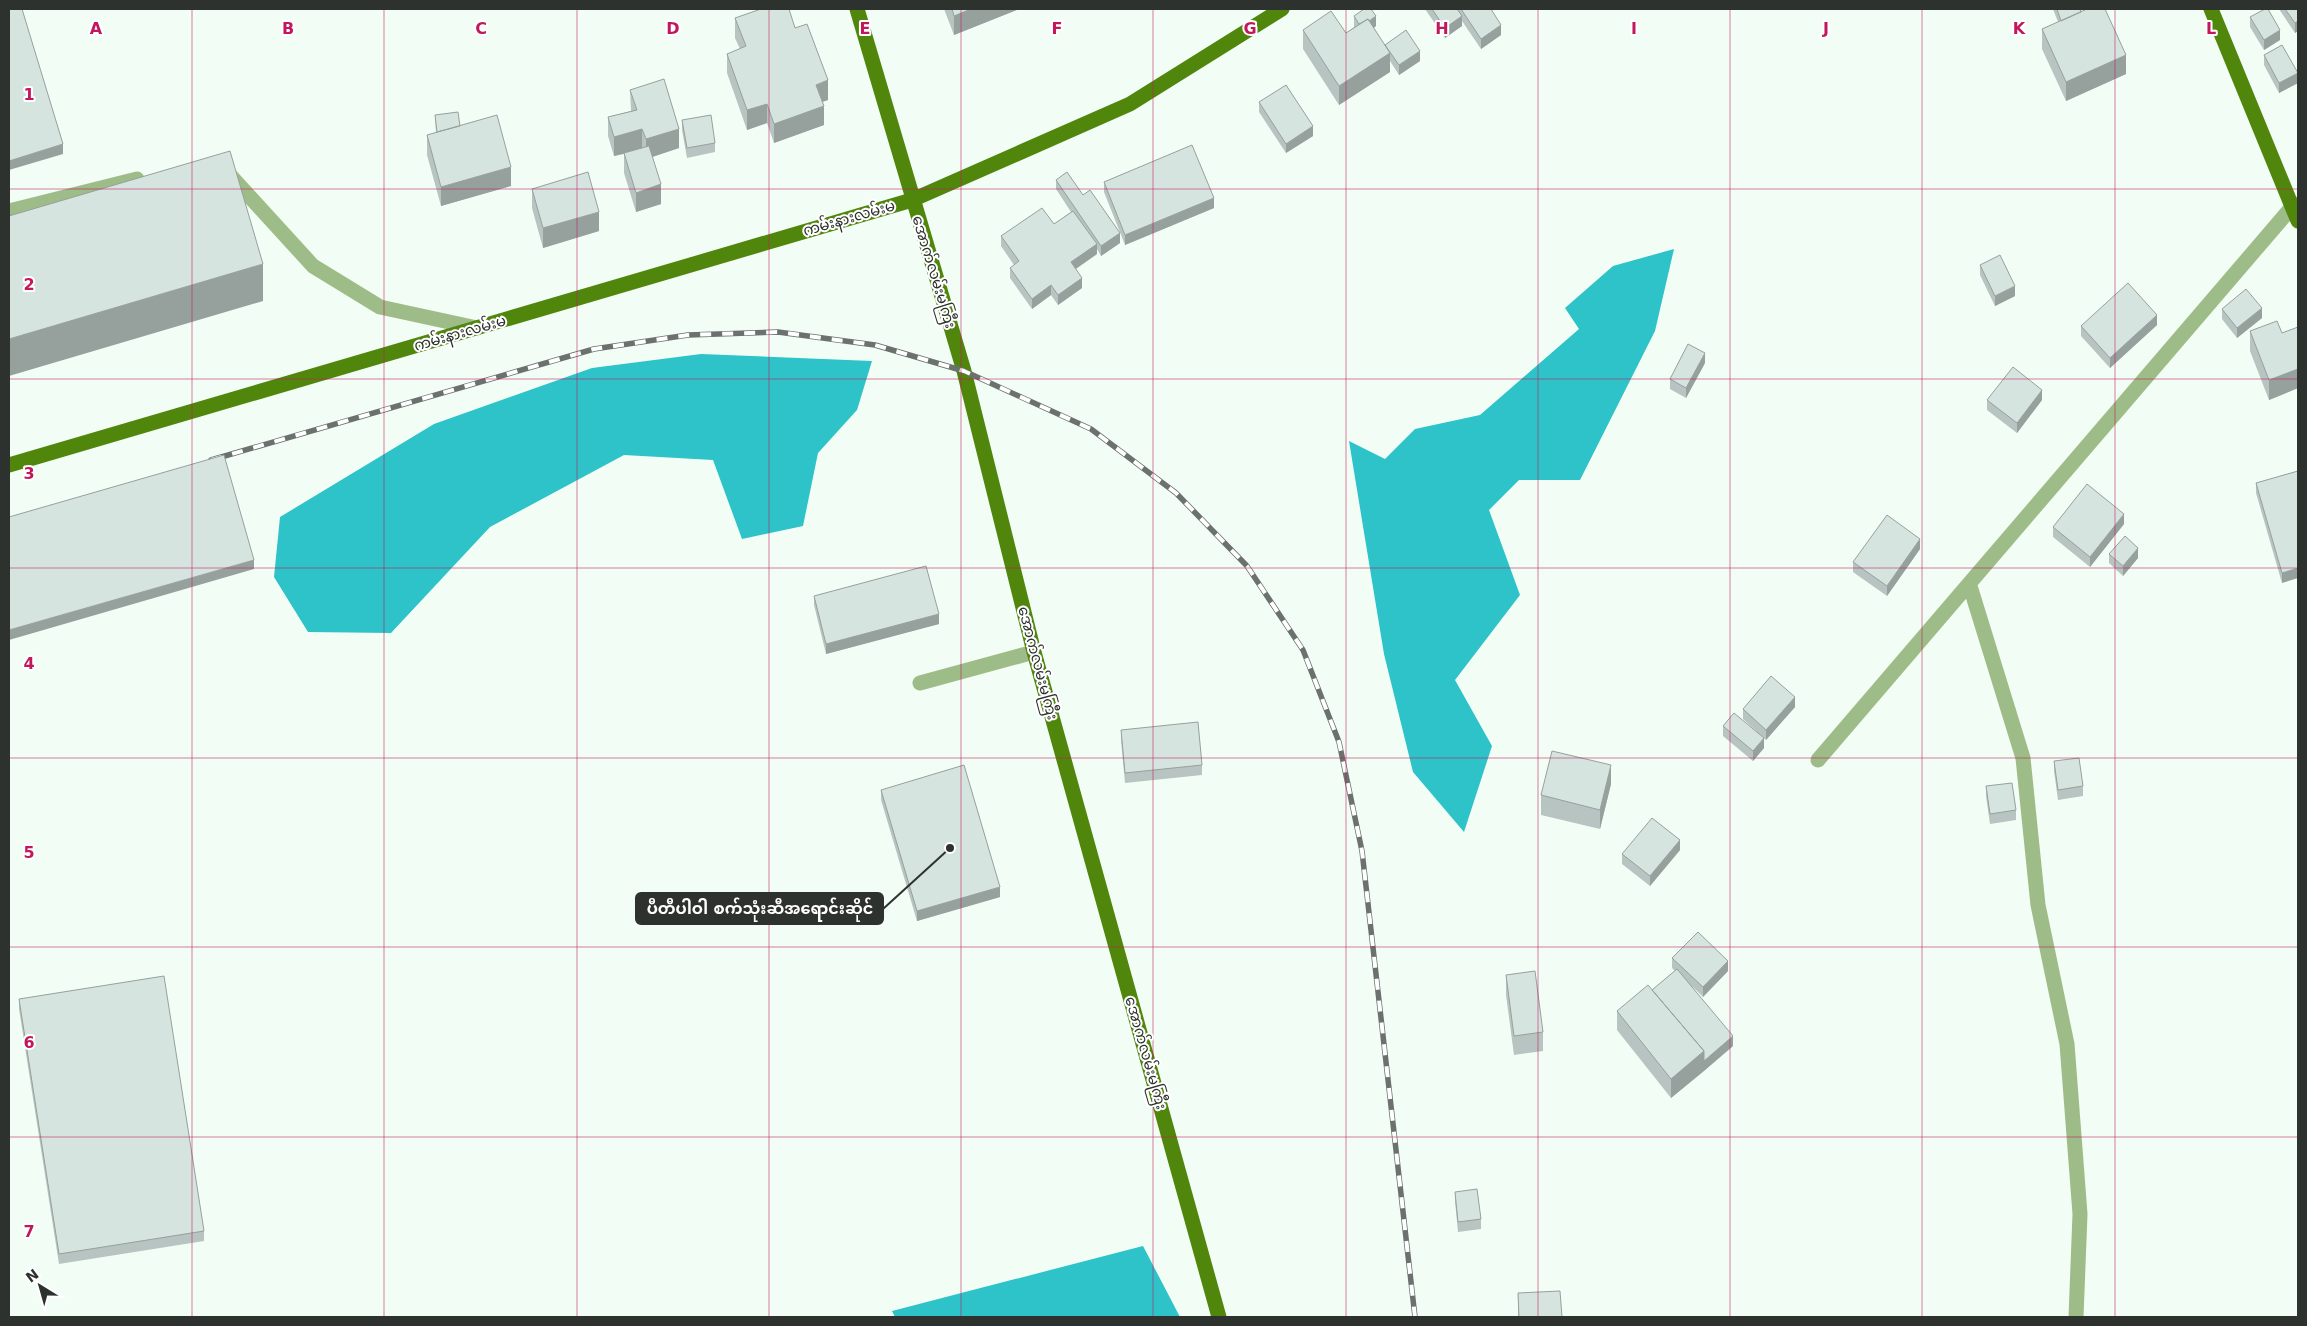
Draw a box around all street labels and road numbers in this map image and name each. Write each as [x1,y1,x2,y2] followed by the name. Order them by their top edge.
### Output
[801,195,898,243] street label: ကမ်းနားလမ်းမ
[905,213,961,331] street label: အောက်လမ်းမကြီး
[412,310,509,358] street label: ကမ်းနားလမ်းမ
[1011,604,1063,723] street label: အောက်လမ်းမကြီး
[1118,994,1172,1112] street label: အောက်လမ်းမကြီး

